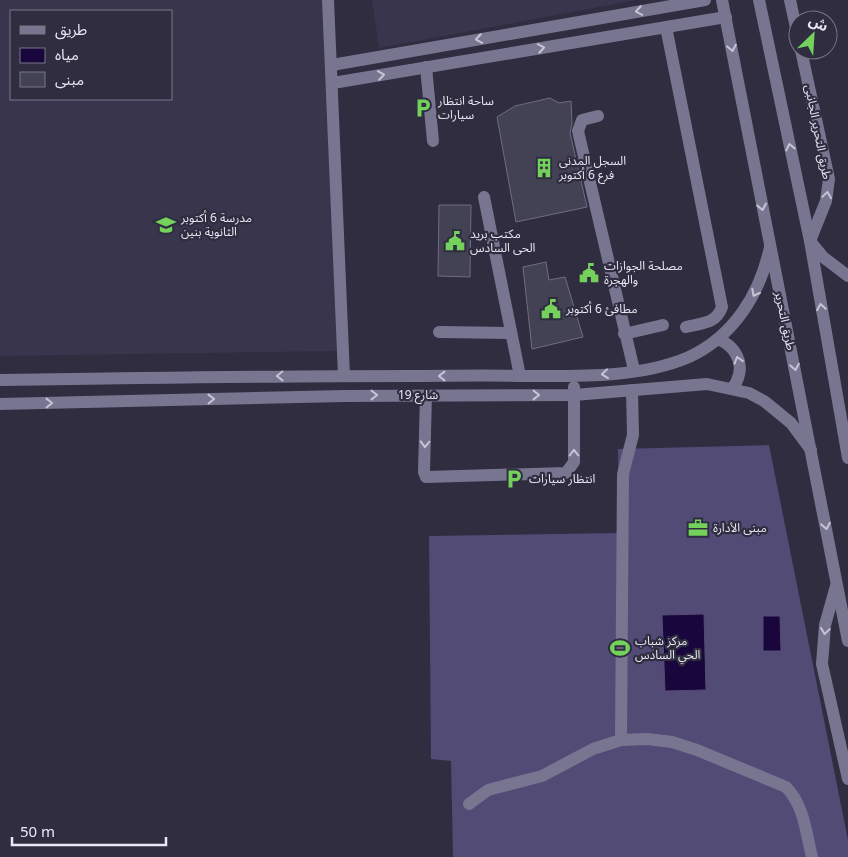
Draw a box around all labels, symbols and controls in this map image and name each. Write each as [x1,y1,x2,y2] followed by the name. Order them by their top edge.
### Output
[635,6,644,16] one-way arrow
[10,10,172,100] legend
[788,10,838,60] north arrow
[806,10,831,35] text: ش
[55,19,87,40] text: طريق
[475,34,484,44] one-way arrow
[726,43,737,52] one-way arrow
[55,44,79,64] text: مياه
[537,44,546,54] one-way arrow
[55,69,84,89] text: مبنى
[377,70,385,80] one-way arrow
[801,83,836,181] street label: طريق التحرير الجانبى
[437,92,494,123] place label: ساحة انتظار سيارات
[412,97,434,119] parking icon: ساحة انتظار سيارات
[785,143,796,152] one-way arrow
[558,152,626,184] place label: السجل المدنى فرع 6 أكتوبر
[533,157,555,179] building icon: السجل المدنى فرع 6 أكتوبر
[821,191,831,200] one-way arrow
[757,203,767,212] one-way arrow
[180,209,252,240] place label: مدرسة 6 أكتوبر الثانوية بنين
[155,214,177,236] school or university icon: مدرسة 6 أكتوبر الثانوية بنين
[470,225,536,256] place label: مكتب بريد الحى السادس
[444,230,466,252] public building icon: مكتب بريد الحى السادس
[604,257,683,288] place label: مصلحة الجوازات والهجرة
[578,262,600,284] public building icon: مصلحة الجوازات والهجرة
[751,287,761,296] one-way arrow
[771,289,800,352] street label: طريق التحرير
[540,298,562,320] public building icon: مطافئ 6 أكتوبر
[565,300,638,317] place label: مطافئ 6 أكتوبر
[817,303,827,311] one-way arrow
[733,356,743,365] one-way arrow
[789,362,799,371] one-way arrow
[600,368,608,379] one-way arrow
[276,371,284,381] one-way arrow
[438,371,446,381] one-way arrow
[398,386,438,404] street label: شارع 19
[370,390,378,400] one-way arrow
[532,390,540,400] one-way arrow
[208,394,215,404] one-way arrow
[45,397,53,408] one-way arrow
[419,440,430,448] one-way arrow
[569,448,579,456] one-way arrow
[503,468,525,490] parking icon: انتظار سيارات
[529,470,595,487] place label: انتظار سيارات
[687,517,709,539] office icon: مبنى الأدارة
[713,519,767,536] place label: مبنى الأدارة
[820,522,830,531] one-way arrow
[820,626,830,635] one-way arrow
[635,632,701,665] place label: مركز شباب الحي السادس
[609,637,631,659] sports icon: مركز شباب الحي السادس
[12,814,166,846] scale bar
[20,821,55,841] text: 50 m

